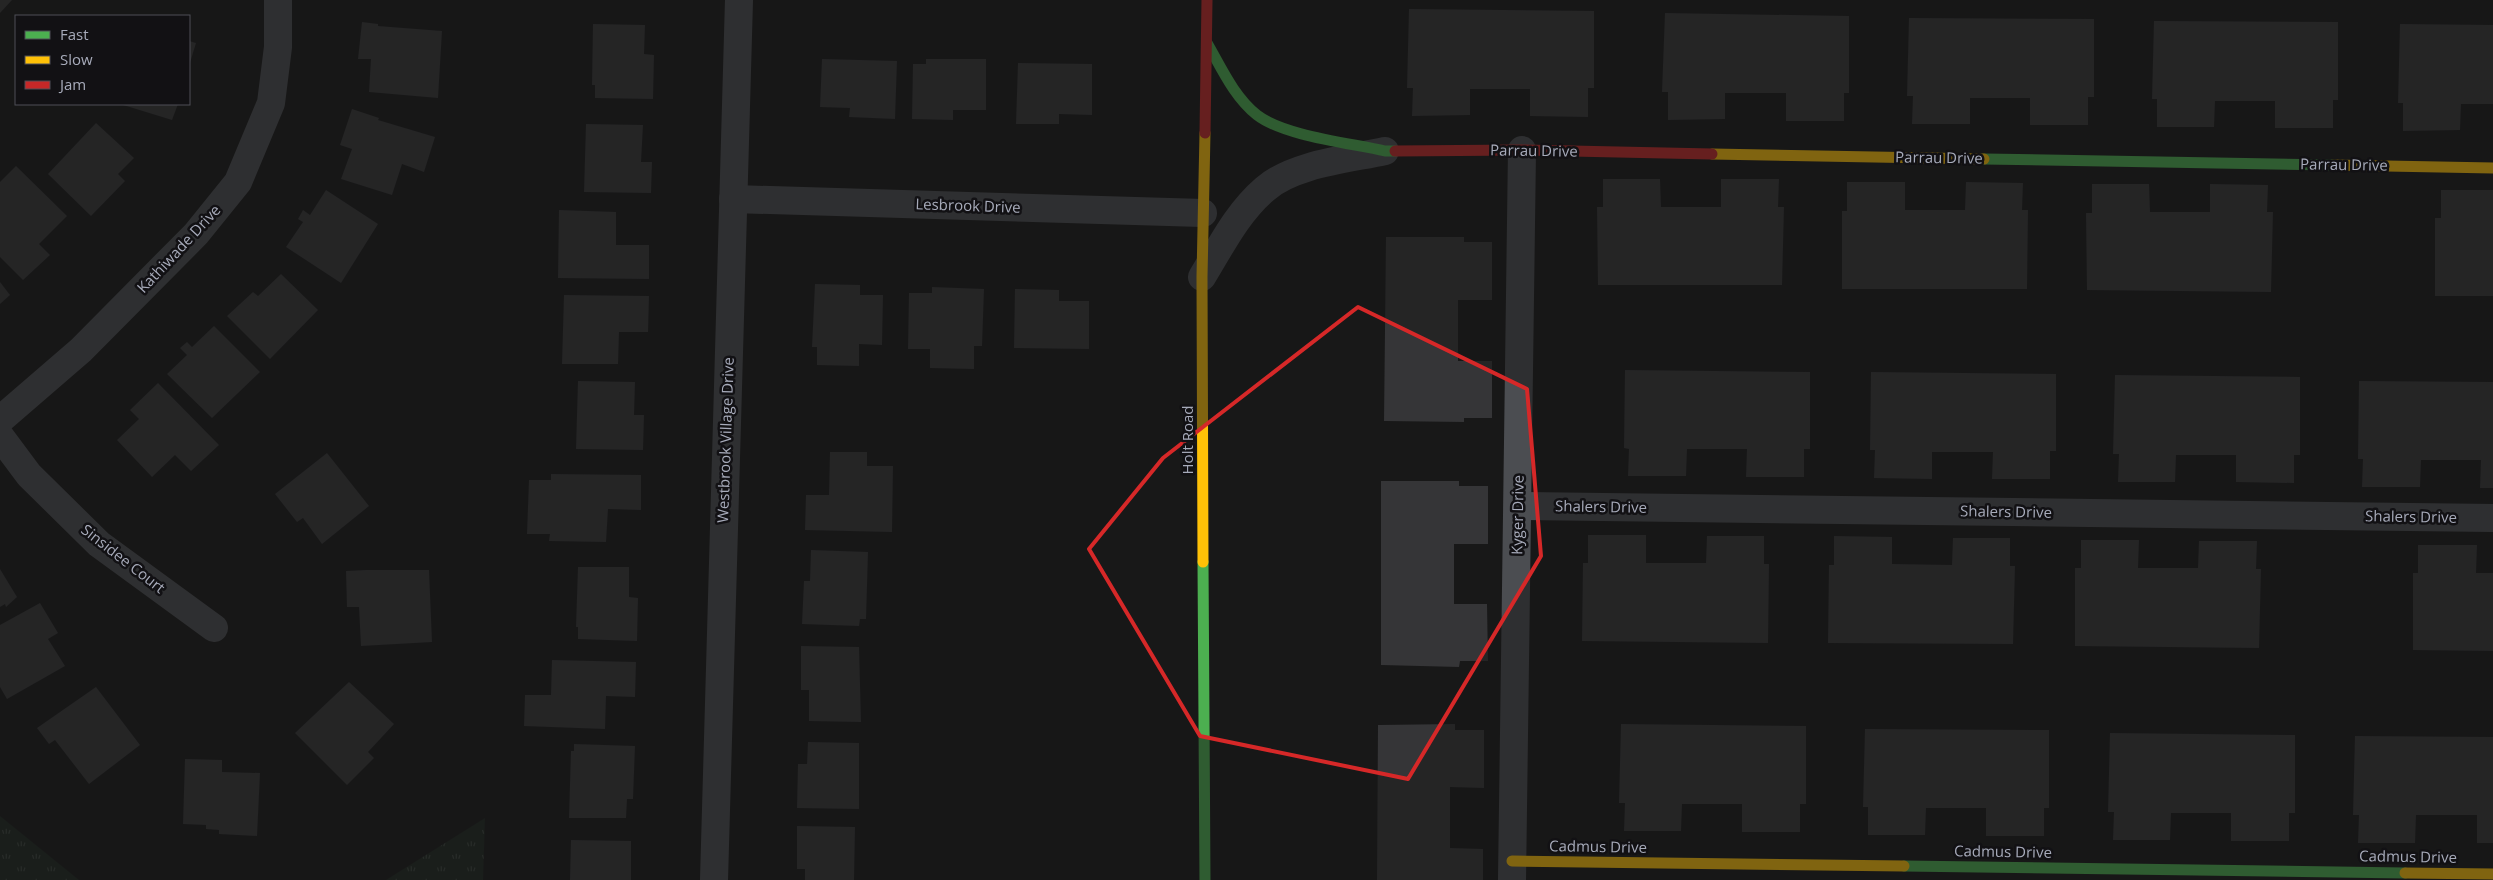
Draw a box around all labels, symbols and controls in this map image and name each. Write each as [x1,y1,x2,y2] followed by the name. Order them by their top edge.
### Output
[15,15,190,105] legend
[60,24,89,44] text: Fast
[60,49,93,69] text: Slow
[58,74,86,94] text: Jam
[1490,139,1578,161] street label: Parrau Drive
[1895,146,1983,168] street label: Parrau Drive
[2300,153,2388,175] street label: Parrau Drive
[915,193,1021,217] street label: Lesbrook Drive
[132,200,224,297] street label: Kathiwade Drive
[712,357,738,523] street label: Westbrook Village Drive
[1177,406,1197,474] street label: Holt Road
[1506,475,1528,555] street label: Kyger Drive
[1555,495,1647,517] street label: Shalers Drive
[1960,500,2052,522] street label: Shalers Drive
[2365,505,2457,527] street label: Shalers Drive
[78,519,170,597] street label: Sinsidee Court
[1549,835,1647,857] street label: Cadmus Drive
[1954,840,2052,862] street label: Cadmus Drive
[2359,845,2457,867] street label: Cadmus Drive

